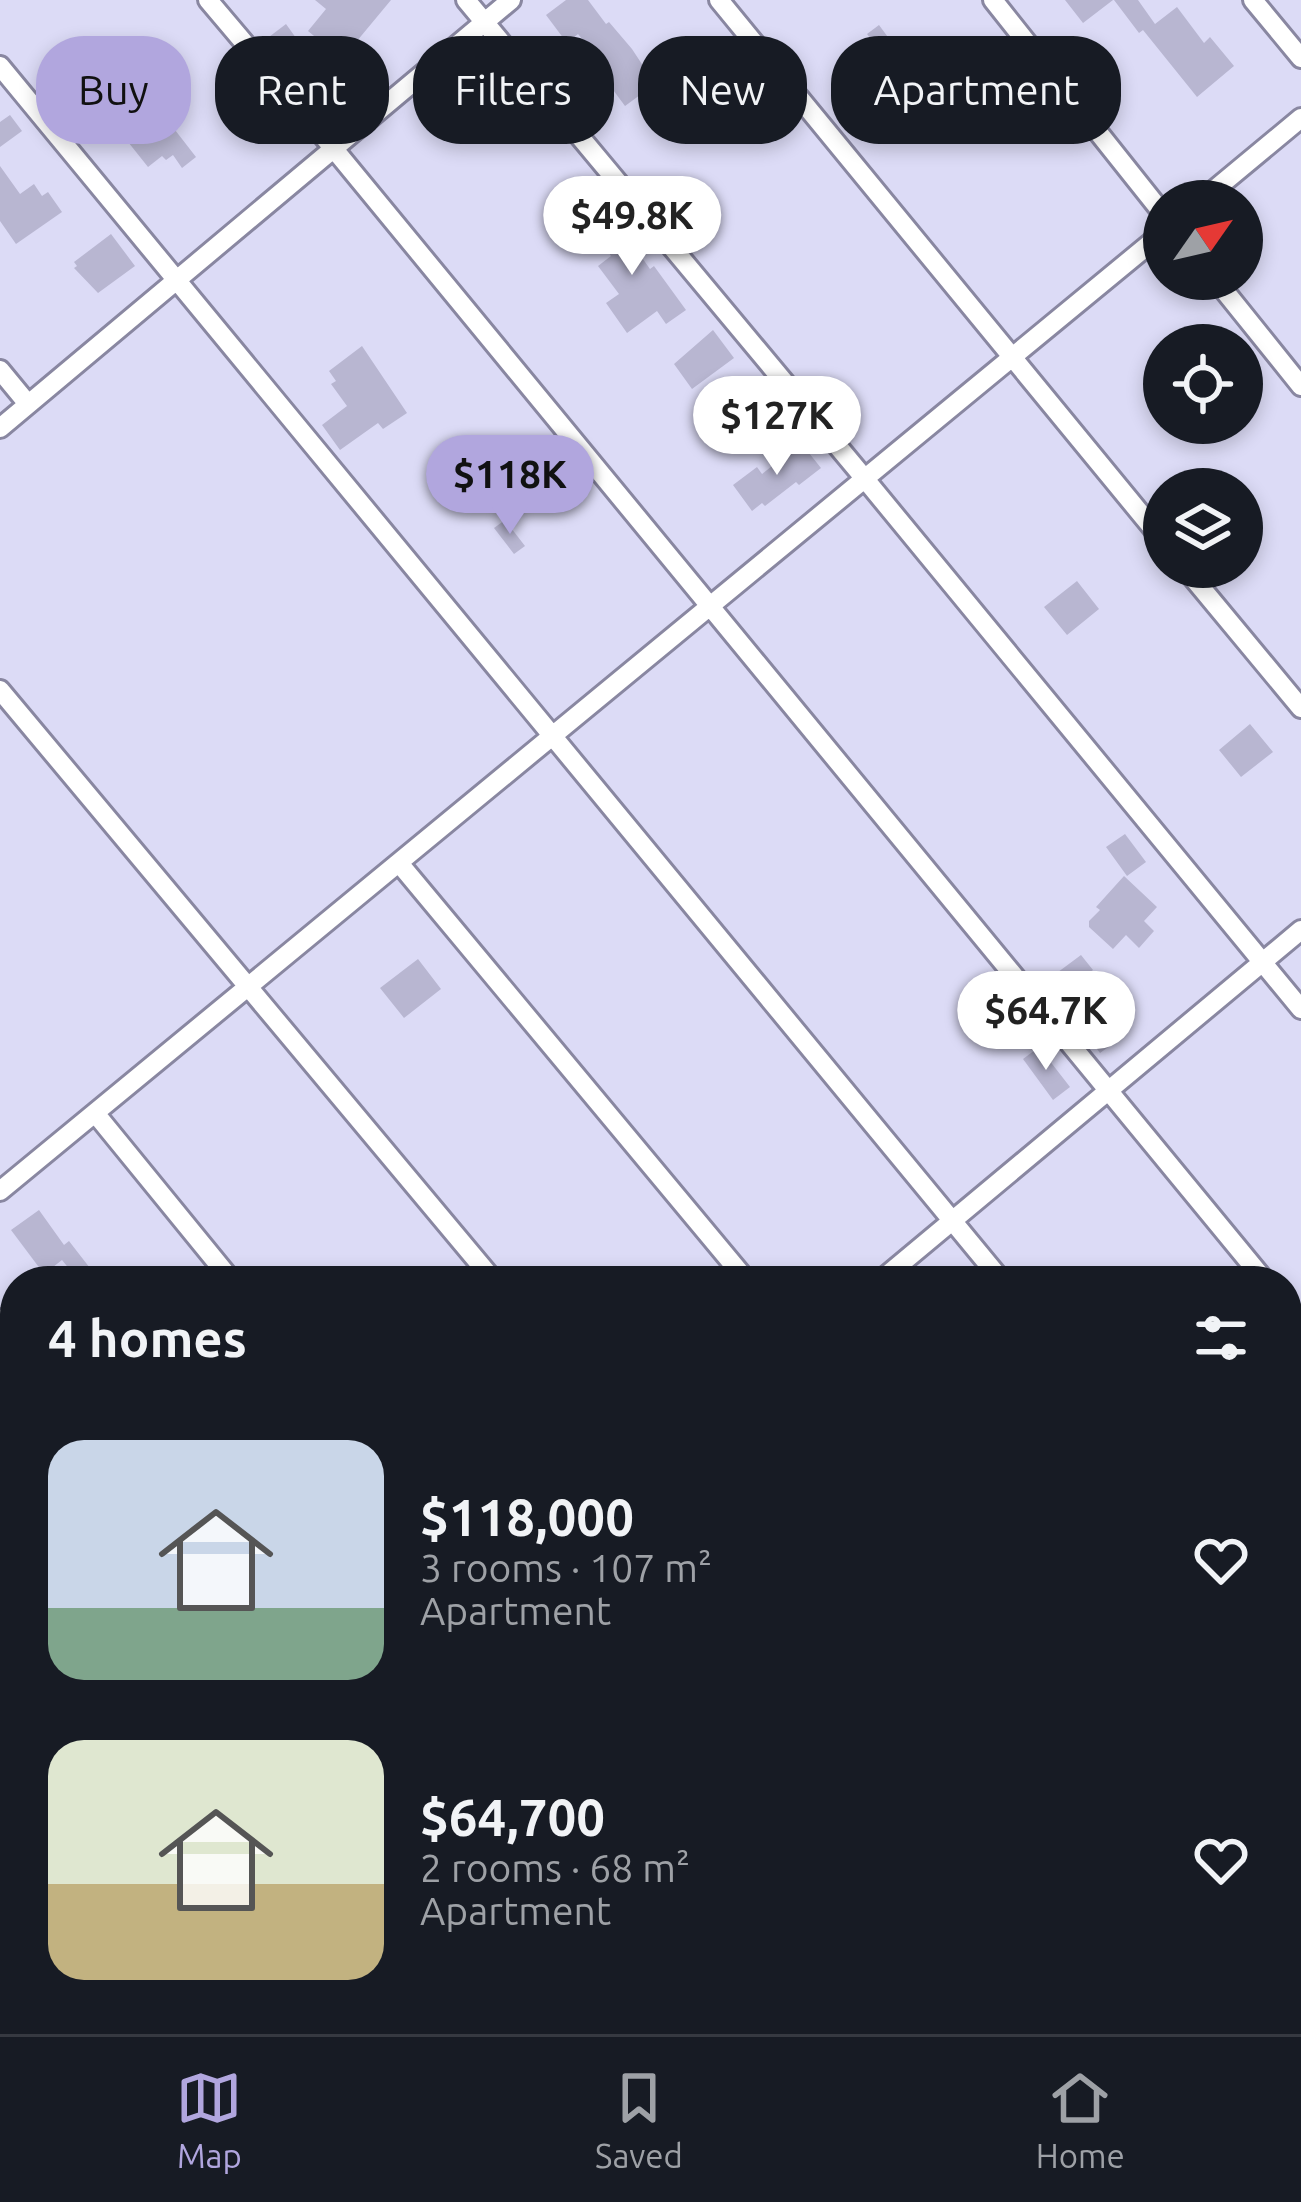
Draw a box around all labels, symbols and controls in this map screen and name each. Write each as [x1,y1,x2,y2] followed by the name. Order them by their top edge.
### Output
[36,36,191,144] chip: Buy
[215,36,389,144] chip: Rent
[413,36,614,144] chip: Filters
[638,36,807,144] chip: New
[831,36,1121,144] chip: Apartment
[534,176,730,278] pin: $49.8K
[1143,180,1263,300] north arrow
[1143,180,1263,588] map controls
[570,193,694,236] text: $49.8K
[1143,324,1263,444] button: locate
[693,376,861,478] pin: $127K
[720,393,834,436] text: $127K
[426,435,594,537] pin: $118K
[453,452,567,495] text: $118K
[1143,468,1263,588] button: layers
[948,971,1144,1073] pin: $64.7K
[984,988,1108,1031] text: $64.7K
[1188,1305,1254,1371] icon: filters
[48,1309,247,1367] text: 4 homes
[144,1488,288,1632] icon: home
[420,1488,634,1546] text: $118,000
[1188,1527,1254,1593] icon: heart
[420,1546,712,1589] text: 3 rooms · 107 m²
[420,1589,611,1632] text: Apartment
[144,1788,288,1932] icon: home
[420,1788,605,1846] text: $64,700
[1188,1827,1254,1893] icon: heart
[420,1846,690,1889] text: 2 rooms · 68 m²
[420,1889,611,1932] text: Apartment
[176,2065,242,2174] tab: Map
[595,2065,683,2174] tab: Saved
[1036,2065,1125,2174] tab: Home

